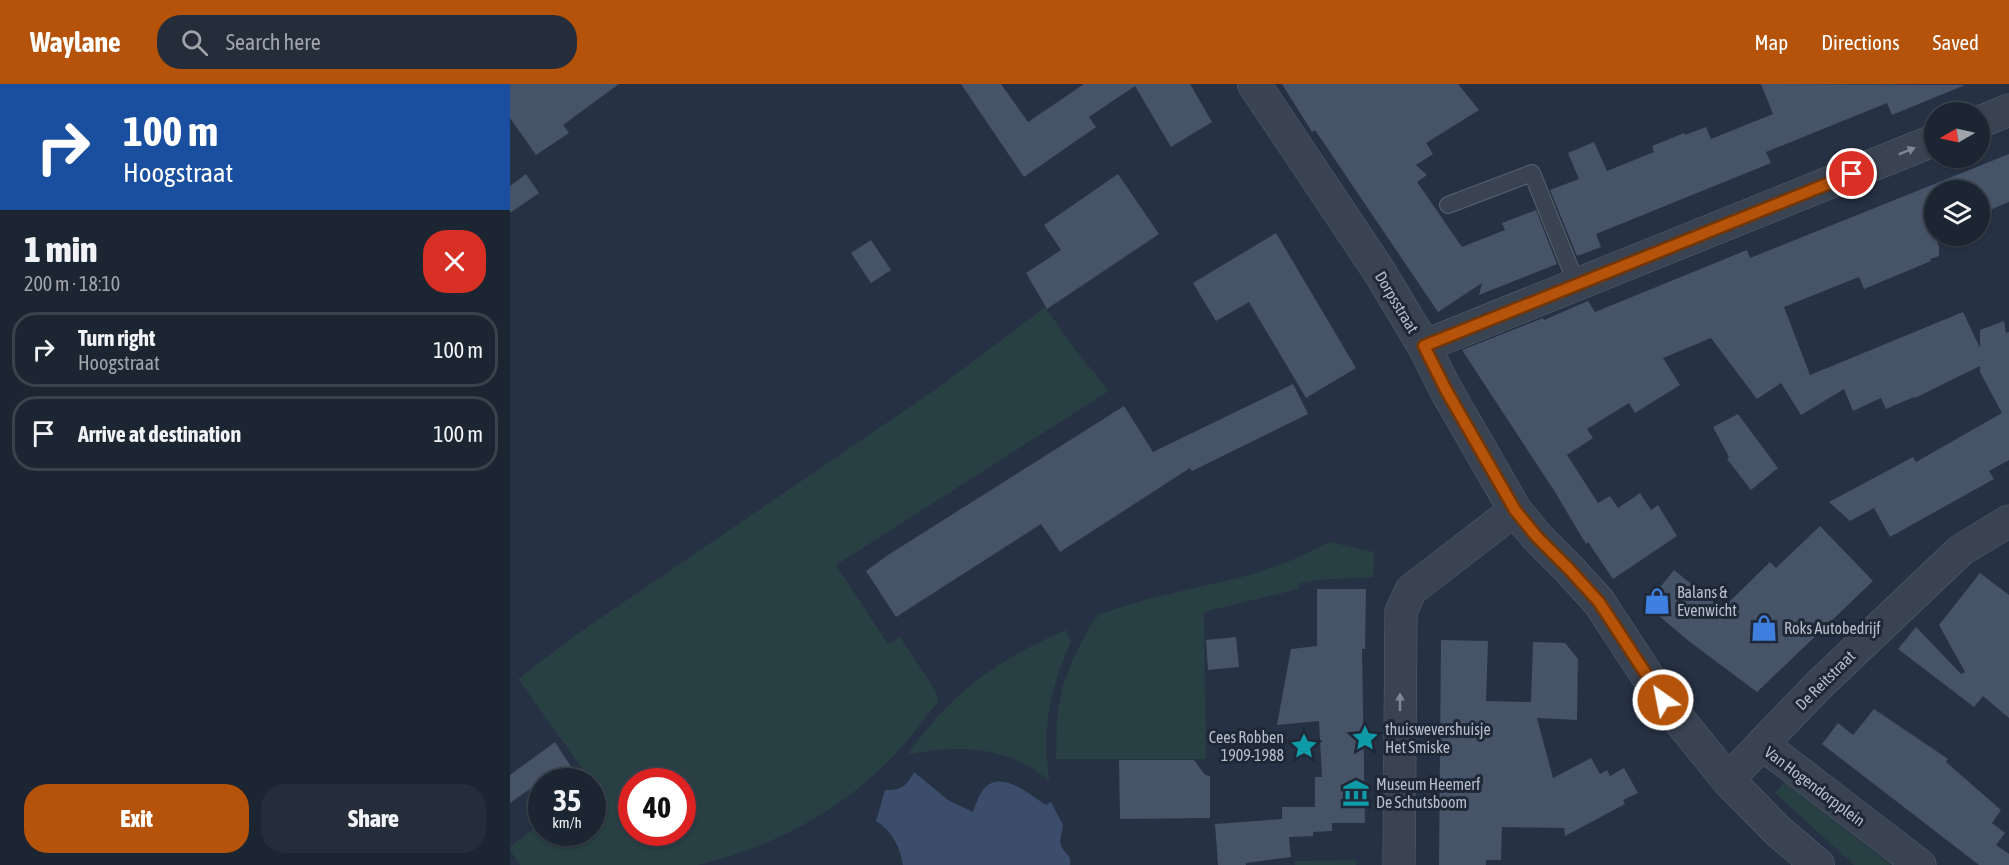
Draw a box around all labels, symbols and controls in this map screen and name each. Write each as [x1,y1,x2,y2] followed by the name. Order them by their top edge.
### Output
[157,15,577,69] search box
[30,26,121,58] text: Waylane
[178,26,211,59] icon: search
[226,29,321,55] text: Search here
[1754,30,1788,54] text: Map
[1821,30,1900,54] text: Directions
[1933,30,1979,54] text: Saved
[1924,102,1990,168] north arrow
[1924,102,1990,246] map controls
[123,107,218,155] text: 100 m
[24,108,102,186] icon: right
[1898,146,1916,155] one-way arrow
[1826,148,1877,199] pin
[123,157,233,188] text: Hoogstraat
[1835,157,1868,190] icon: arrive
[1924,180,1990,246] button: layers
[24,228,98,270] text: 1 min
[423,230,486,293] button: close
[1371,268,1423,337] street label: Dorpsstraat
[24,272,120,295] text: 200 m · 18:10
[78,325,155,351] text: Turn right
[27,333,60,366] icon: right
[433,337,483,363] text: 100 m
[78,351,160,374] text: Hoogstraat
[27,417,60,450] icon: arrive
[78,421,241,447] text: Arrive at destination
[433,421,483,447] text: 100 m
[1677,583,1737,619] place label: Balans & Evenwicht
[1642,586,1672,616] shop icon: Balans & Evenwicht
[1749,613,1779,643] shop icon: Roks Autobedrijf
[1784,619,1881,638] place label: Roks Autobedrijf
[1792,646,1859,713] street label: De Reitstraat
[1631,668,1695,732] position arrow
[1395,692,1405,711] one-way arrow
[1385,720,1491,756] place label: thuiswevershuisje Het Smiske
[1350,723,1380,753] place icon: thuiswevershuisje Het Smiske
[1209,728,1284,764] place label: Cees Robben 1909-1988
[1289,731,1319,761] place icon: Cees Robben 1909-1988
[1761,742,1869,830] street label: Van Hogendorpplein
[618,768,696,846] speed limit sign: 40
[1376,775,1481,811] place label: Museum Heemerf De Schutsboom
[1341,778,1371,808] museum icon: Museum Heemerf De Schutsboom
[553,783,581,817] text: 35
[24,784,249,853] button: Exit
[261,784,486,853] button: Share
[552,814,582,831] text: km/h

